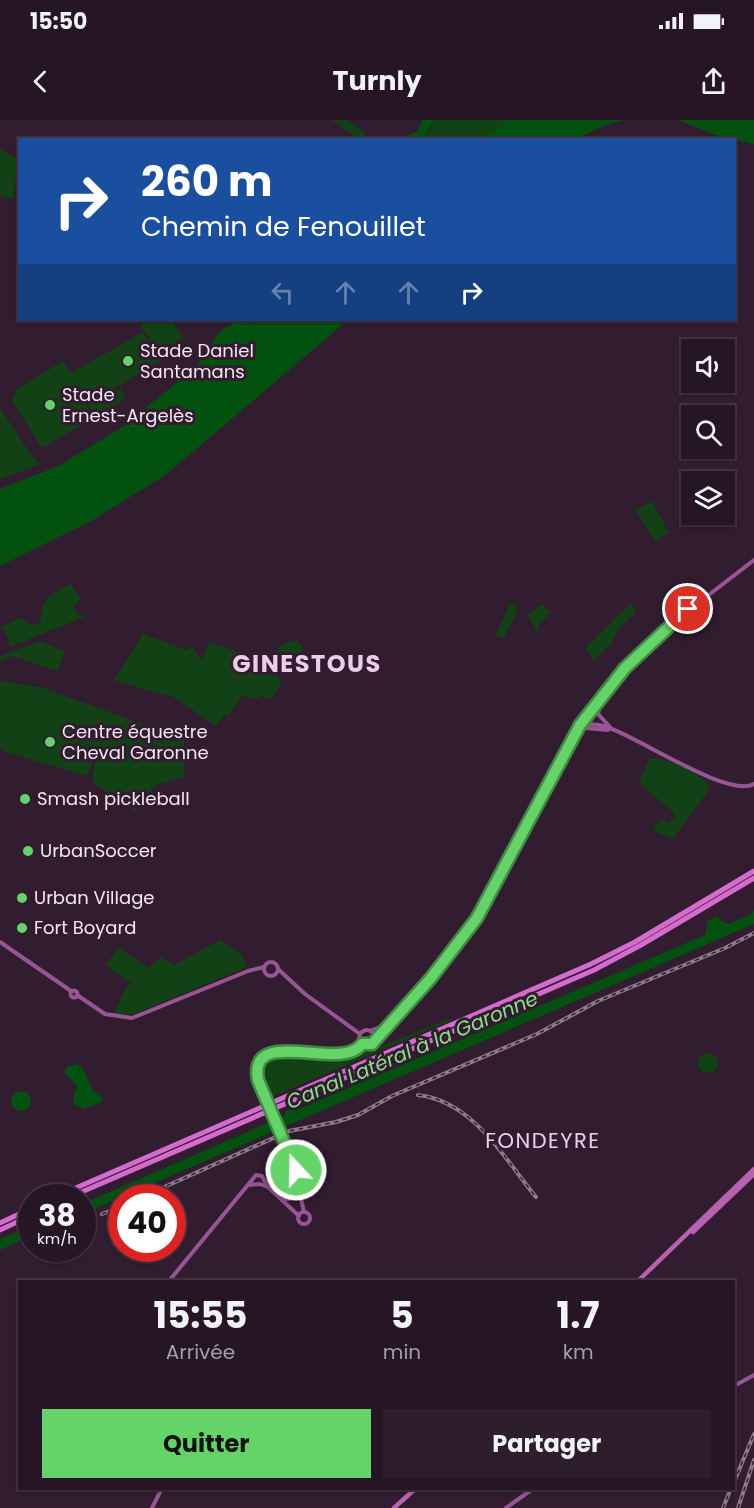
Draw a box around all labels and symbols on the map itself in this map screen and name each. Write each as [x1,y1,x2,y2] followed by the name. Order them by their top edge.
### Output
[140,338,254,384] place label: Stade Daniel Santamans
[121,354,135,368] marker: Stade Daniel Santamans
[62,382,194,428] place label: Stade Ernest-Argelès
[43,398,57,412] marker: Stade Ernest-Argelès
[662,583,713,634] pin
[232,647,382,680] district label: GINESTOUS
[62,719,209,765] place label: Centre équestre Cheval Garonne
[43,735,57,749] marker: Centre équestre Cheval Garonne
[37,786,190,811] place label: Smash pickleball
[18,792,32,806] marker: Smash pickleball
[40,838,157,863] place label: UrbanSoccer
[21,844,35,858] marker: UrbanSoccer
[34,885,154,910] place label: Urban Village
[15,891,29,905] marker: Urban Village
[34,915,136,940] place label: Fort Boyard
[15,921,29,935] marker: Fort Boyard
[282,984,542,1116] water label: Canal Latéral à la Garonne
[485,1126,601,1155] district label: FONDEYRE
[264,1138,328,1202] position arrow
[108,1184,186,1262] speed limit sign: 40

